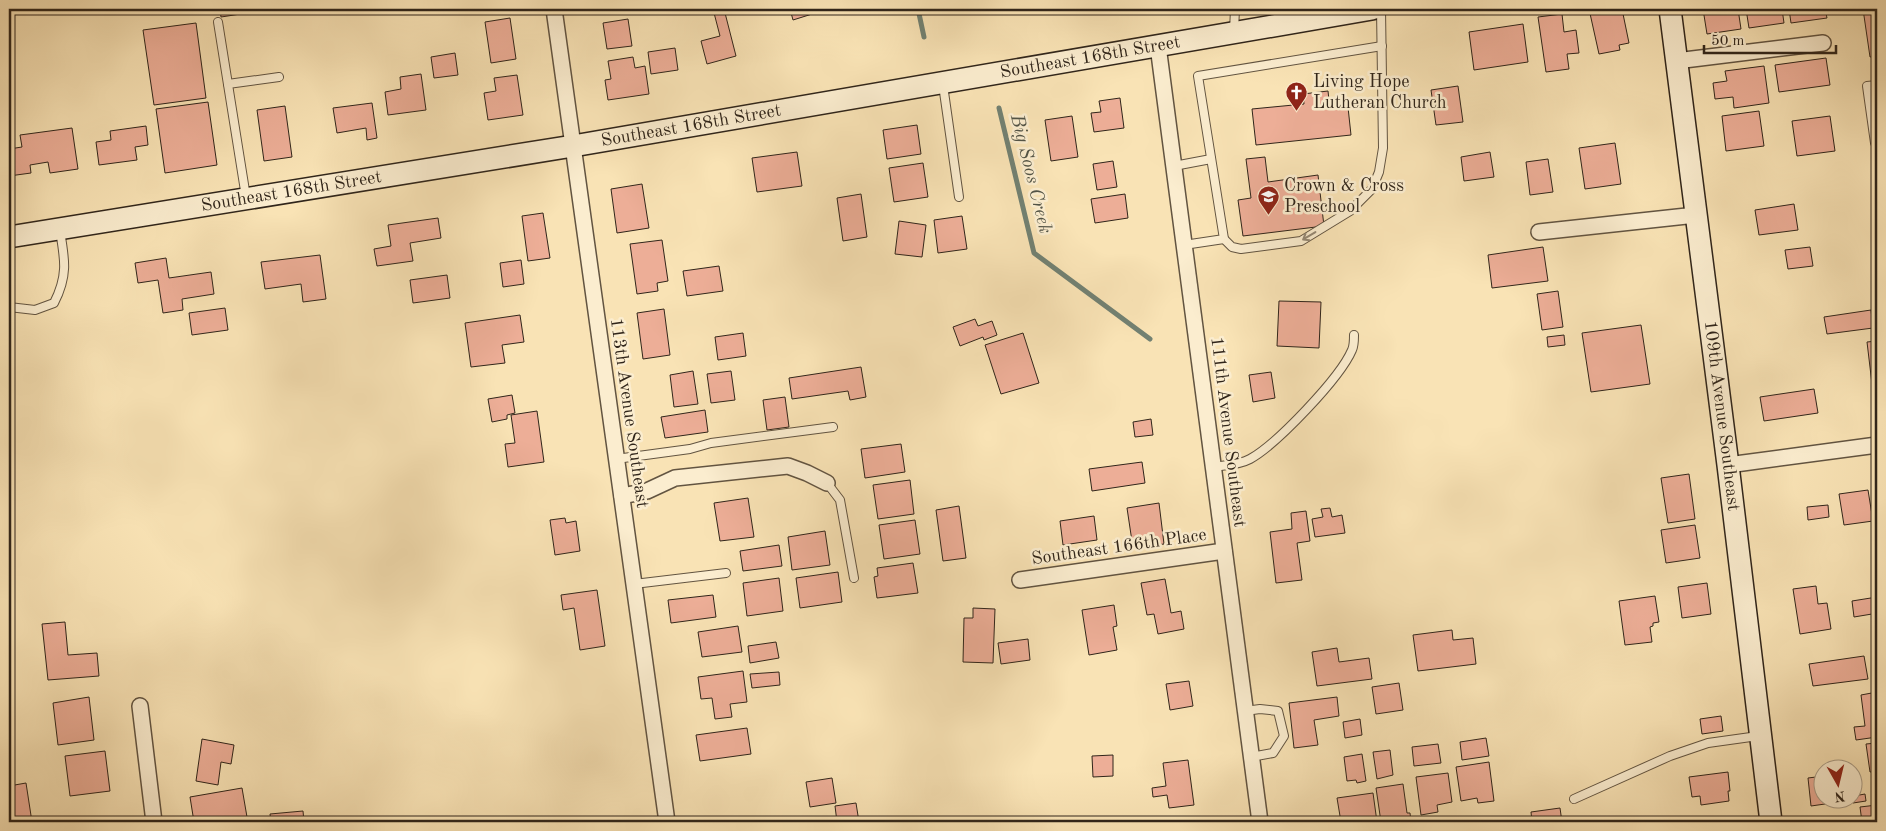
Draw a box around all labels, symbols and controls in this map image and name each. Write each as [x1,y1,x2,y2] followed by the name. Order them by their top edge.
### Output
[1704,22,1836,54] scale bar
[999,33,1182,82] street label: Southeast 168th Street
[1711,34,1745,49] text: 50 m
[1313,73,1447,112] place label: Living Hope Lutheran Church
[1285,80,1309,111] church icon: Living Hope Lutheran Church
[600,101,782,150] street label: Southeast 168th Street
[1006,111,1054,236] water label: Big Soos Creek
[200,168,383,215] street label: Southeast 168th Street
[1284,177,1404,216] place label: Crown & Cross Preschool
[1256,184,1280,215] school or university icon: Crown & Cross Preschool
[1302,232,1316,242] one-way arrow
[607,317,651,509] street label: 113th Avenue Southeast
[1701,319,1742,512] street label: 109th Avenue Southeast
[1207,336,1249,528] street label: 111th Avenue Southeast
[1030,526,1208,568] street label: Southeast 166th Place
[1814,758,1864,808] north arrow
[1833,788,1846,804] text: N

